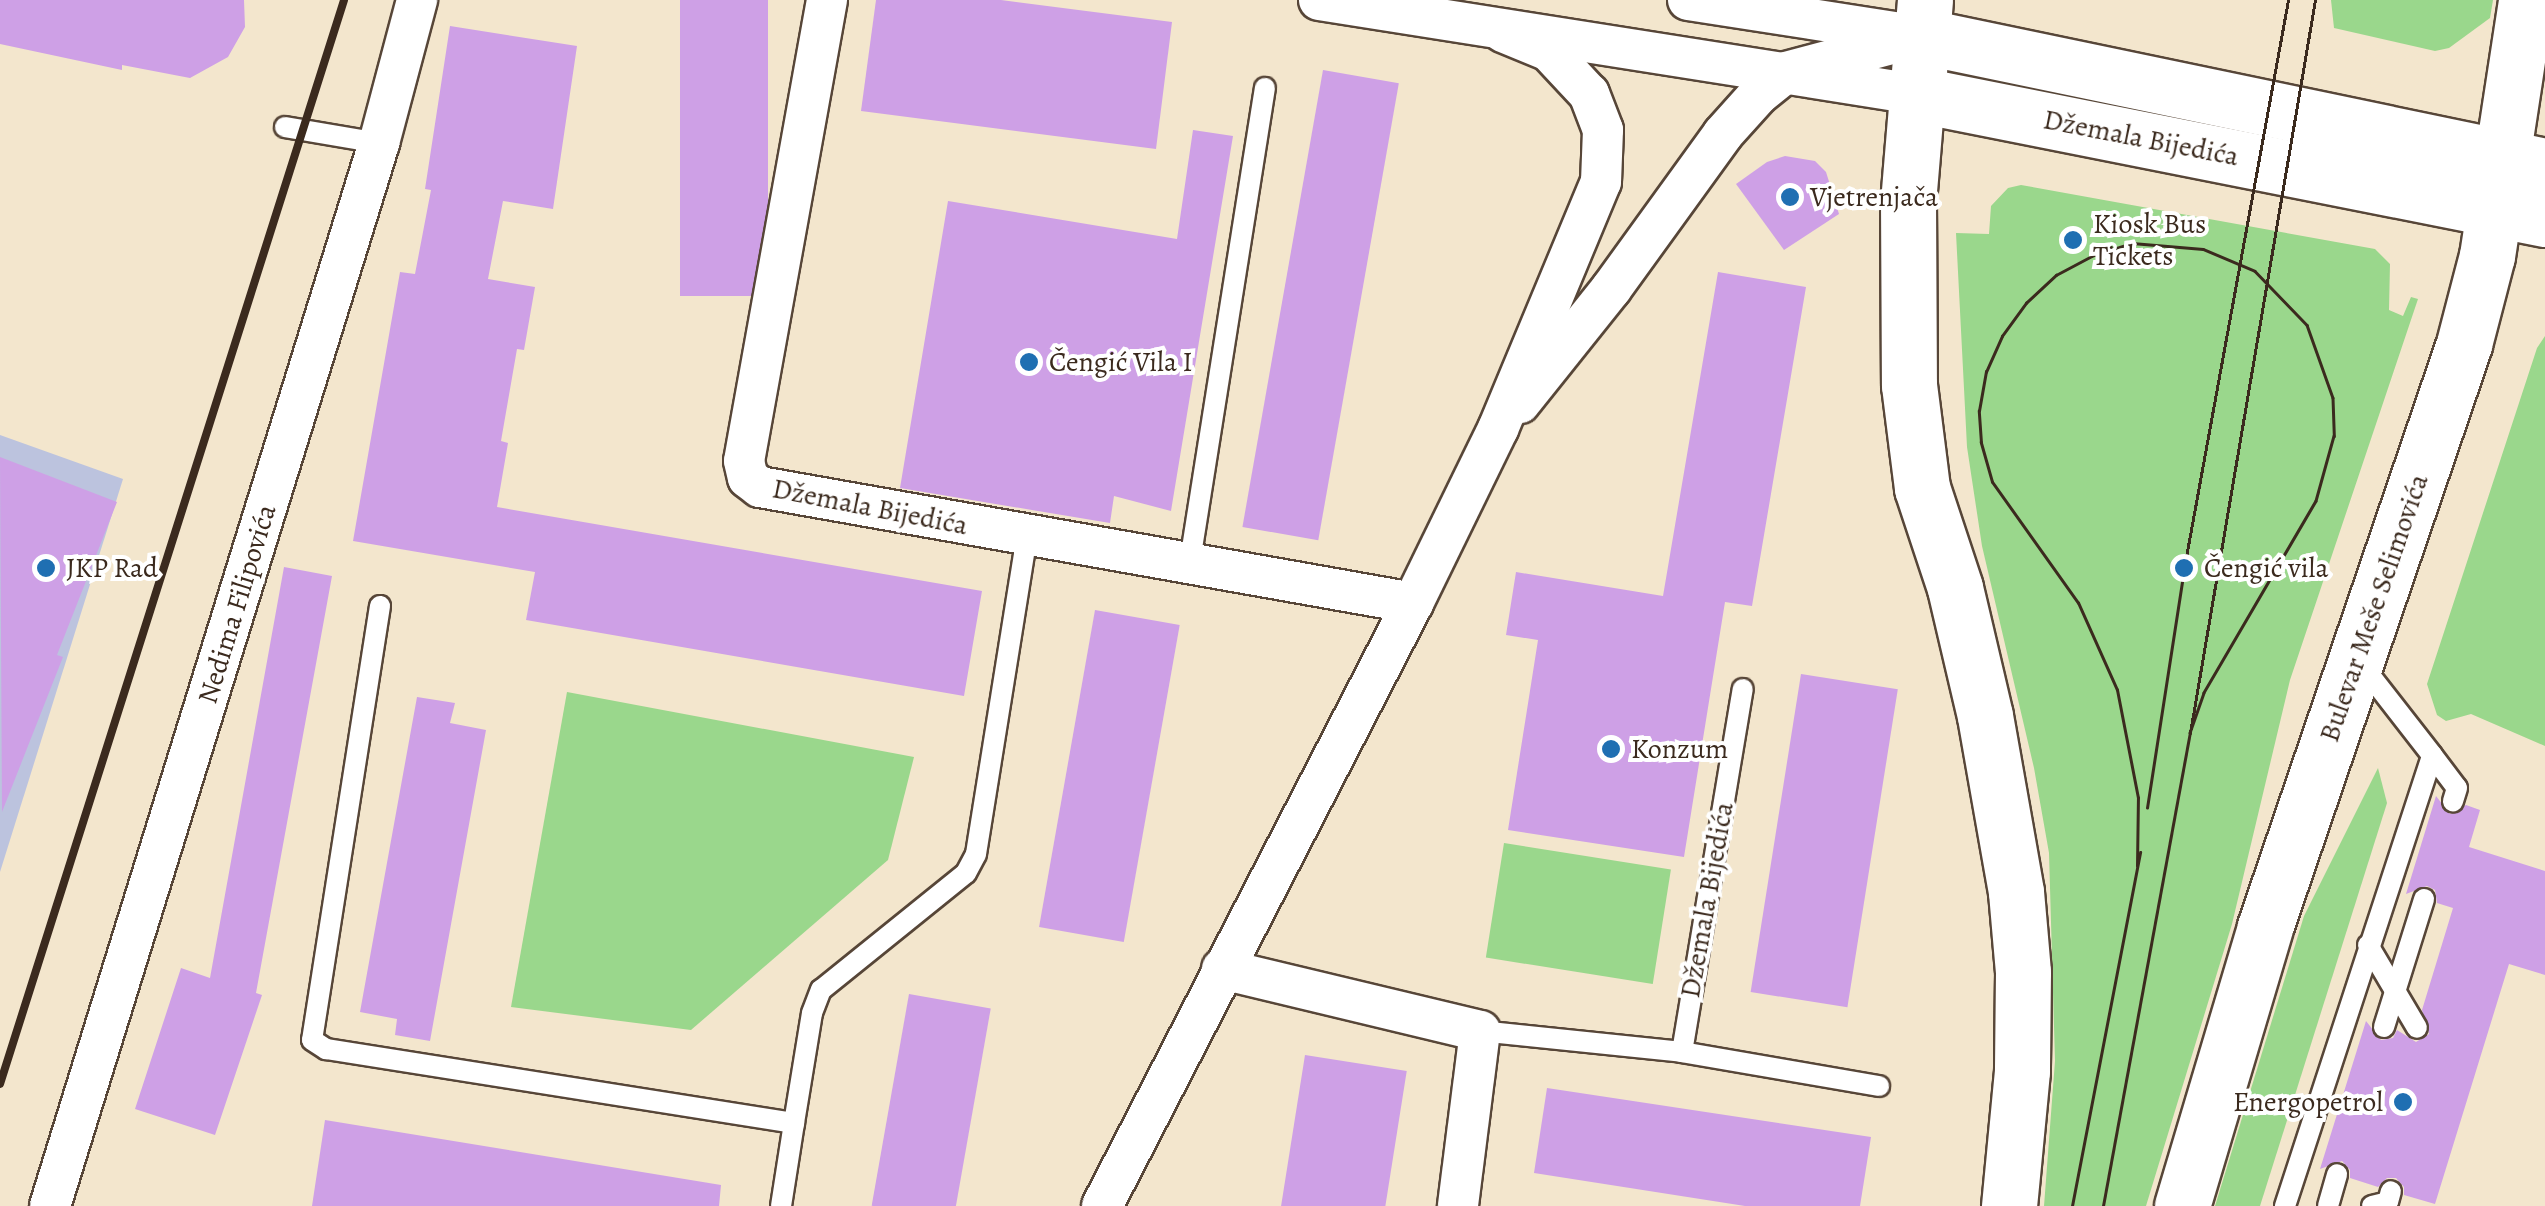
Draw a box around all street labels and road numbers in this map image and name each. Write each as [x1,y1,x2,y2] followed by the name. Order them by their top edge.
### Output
[2040,103,2242,173] street label: Džemala Bijedića
[2312,470,2436,746] street label: Bulevar Meše Selimovića
[769,472,971,542] street label: Džemala Bijedića
[191,500,283,708] street label: Nedima Filipovića
[1673,799,1741,1001] street label: Džemala Bijedića

